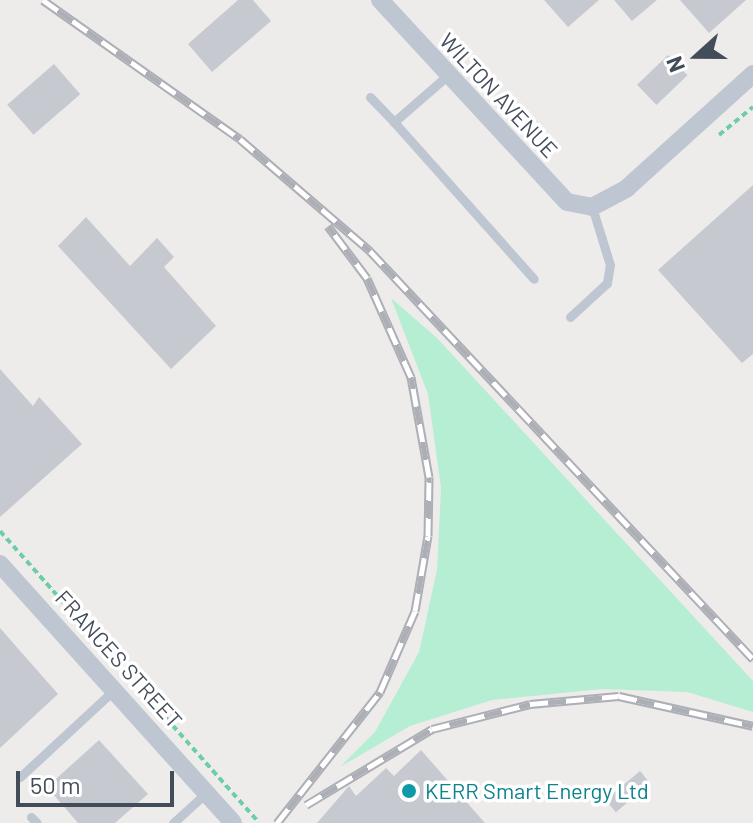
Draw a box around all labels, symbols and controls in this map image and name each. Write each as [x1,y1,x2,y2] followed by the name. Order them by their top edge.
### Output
[657,16,737,96] north arrow
[435,27,563,163] street label: WILTON AVENUE
[660,53,689,76] text: N
[50,585,188,733] street label: FRANCES STREET
[20,755,178,805] scale bar
[30,770,81,799] text: 50 m
[425,778,649,804] place label: KERR Smart Energy Ltd
[400,782,418,800] marker: KERR Smart Energy Ltd

